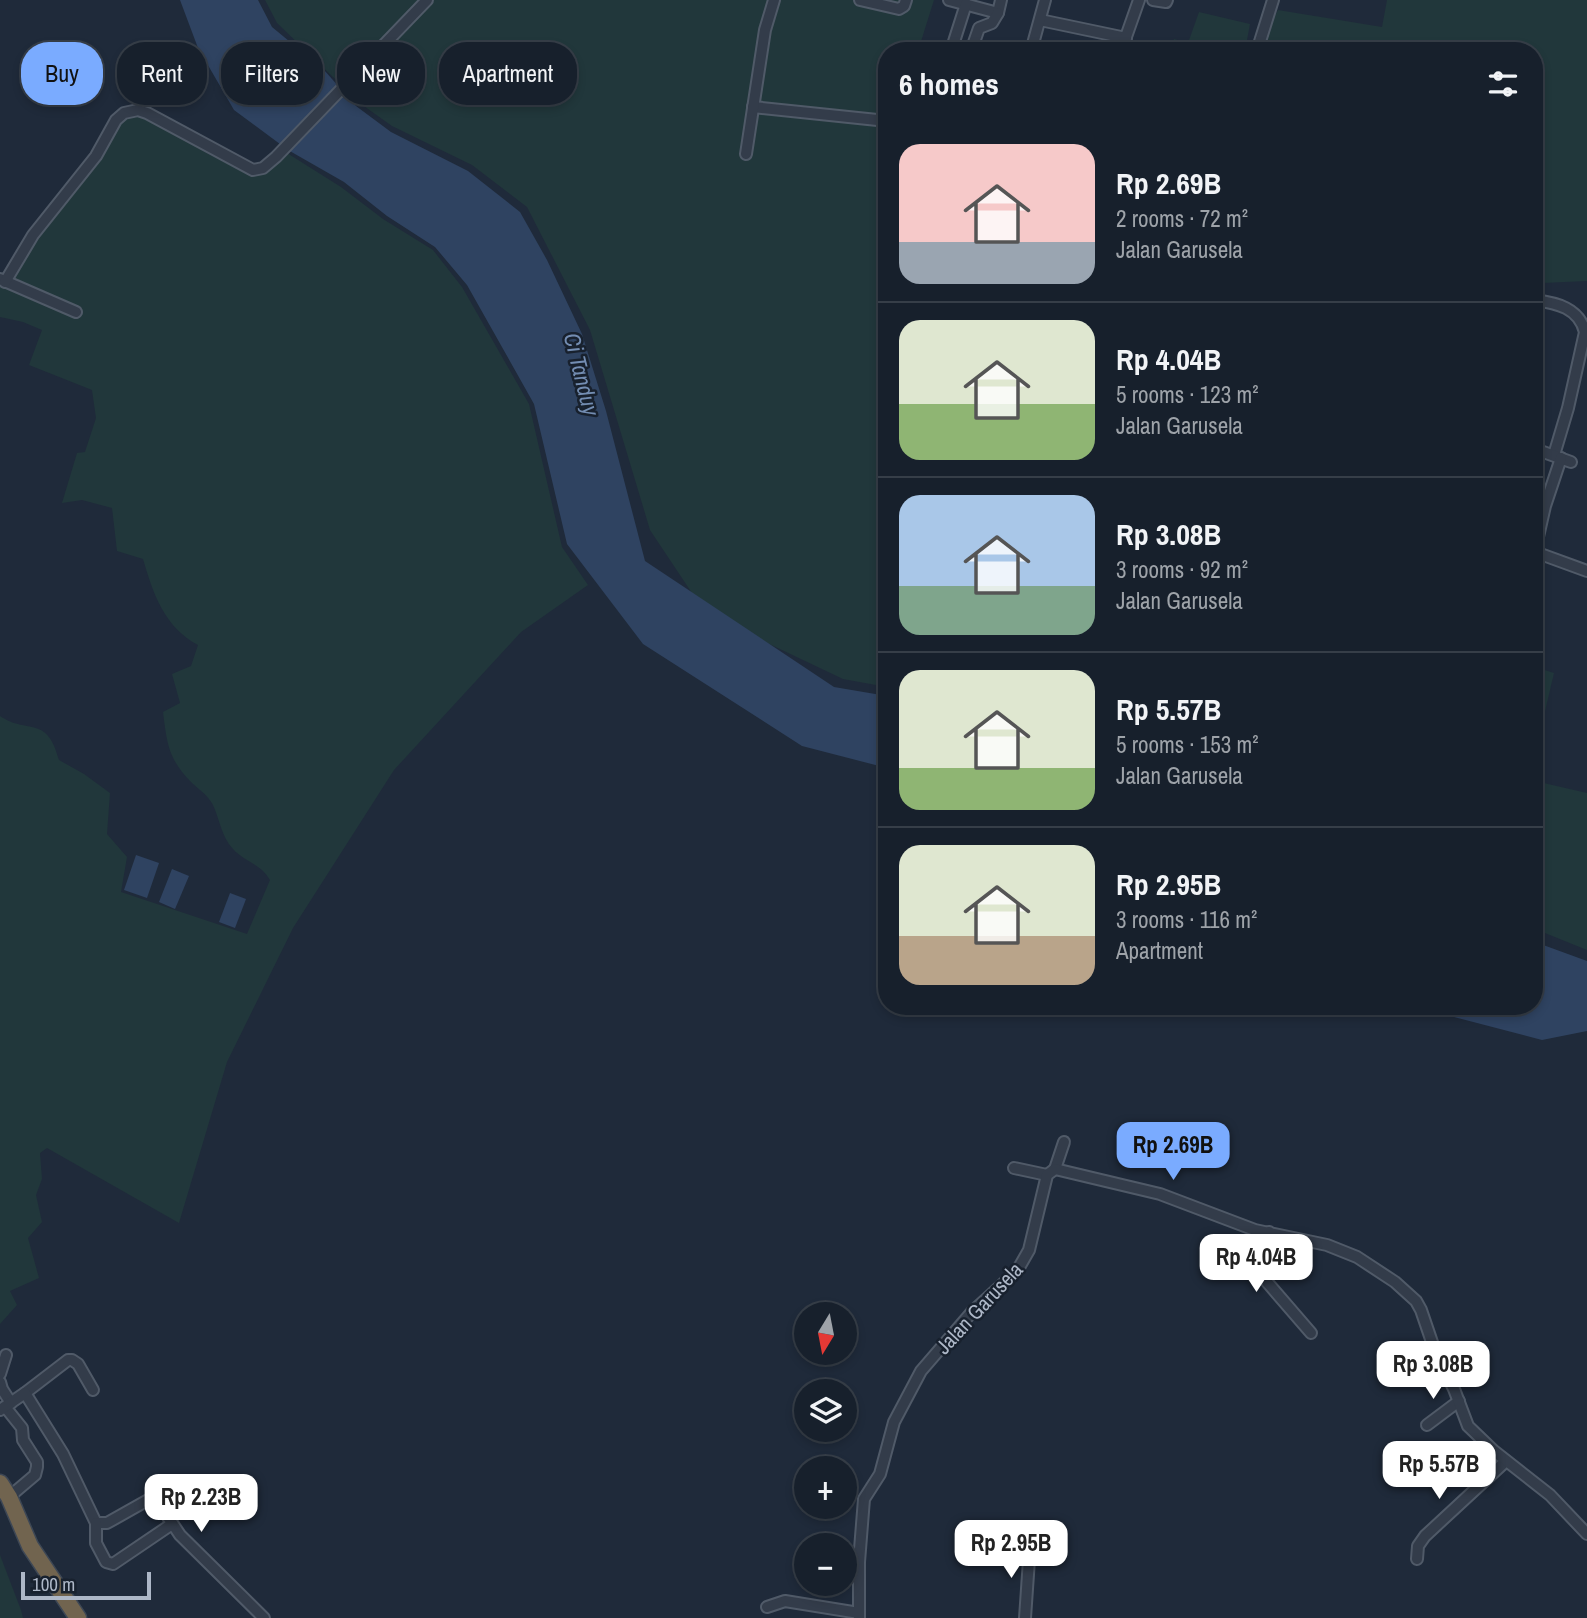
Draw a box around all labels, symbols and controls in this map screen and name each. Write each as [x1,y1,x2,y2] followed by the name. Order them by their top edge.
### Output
[21,42,103,105] chip: Buy
[117,42,207,105] chip: Rent
[221,42,323,105] chip: Filters
[337,42,425,105] chip: New
[439,42,577,105] chip: Apartment
[899,64,999,104] text: 6 homes
[1484,65,1522,103] icon: filters
[1116,163,1221,203] text: Rp 2.69B
[955,172,1039,256] icon: home
[1116,203,1248,234] text: 2 rooms · 72 m²
[1116,234,1243,265] text: Jalan Garusela
[557,329,608,420] water label: Ci Tanduy
[1116,339,1221,379] text: Rp 4.04B
[955,348,1039,432] icon: home
[1116,379,1259,410] text: 5 rooms · 123 m²
[1116,410,1243,441] text: Jalan Garusela
[1116,514,1221,554] text: Rp 3.08B
[955,523,1039,607] icon: home
[1116,554,1248,585] text: 3 rooms · 92 m²
[1116,585,1243,616] text: Jalan Garusela
[1116,689,1221,729] text: Rp 5.57B
[955,698,1039,782] icon: home
[1116,729,1259,760] text: 5 rooms · 153 m²
[1116,760,1243,791] text: Jalan Garusela
[1116,864,1221,904] text: Rp 2.95B
[955,873,1039,957] icon: home
[1116,904,1257,935] text: 3 rooms · 116 m²
[1116,935,1203,966] text: Apartment
[1101,1122,1245,1182] pin: Rp 2.69B
[1133,1129,1213,1160] text: Rp 2.69B
[1184,1234,1328,1294] pin: Rp 4.04B
[1216,1241,1296,1272] text: Rp 4.04B
[929,1255,1029,1360] street label: Jalan Garusela
[794,1302,858,1365] north arrow
[794,1302,857,1596] map controls
[1361,1342,1505,1401] pin: Rp 3.08B
[1393,1348,1473,1379] text: Rp 3.08B
[794,1379,857,1442] button: layers
[1367,1442,1511,1501] pin: Rp 5.57B
[1399,1448,1479,1479] text: Rp 5.57B
[794,1456,857,1519] button: +
[129,1474,273,1534] pin: Rp 2.23B
[161,1481,241,1512] text: Rp 2.23B
[939,1520,1083,1580] pin: Rp 2.95B
[971,1527,1051,1558] text: Rp 2.95B
[794,1533,857,1596] button: −
[21,1569,150,1601] scale bar
[32,1571,75,1597] text: 100 m

